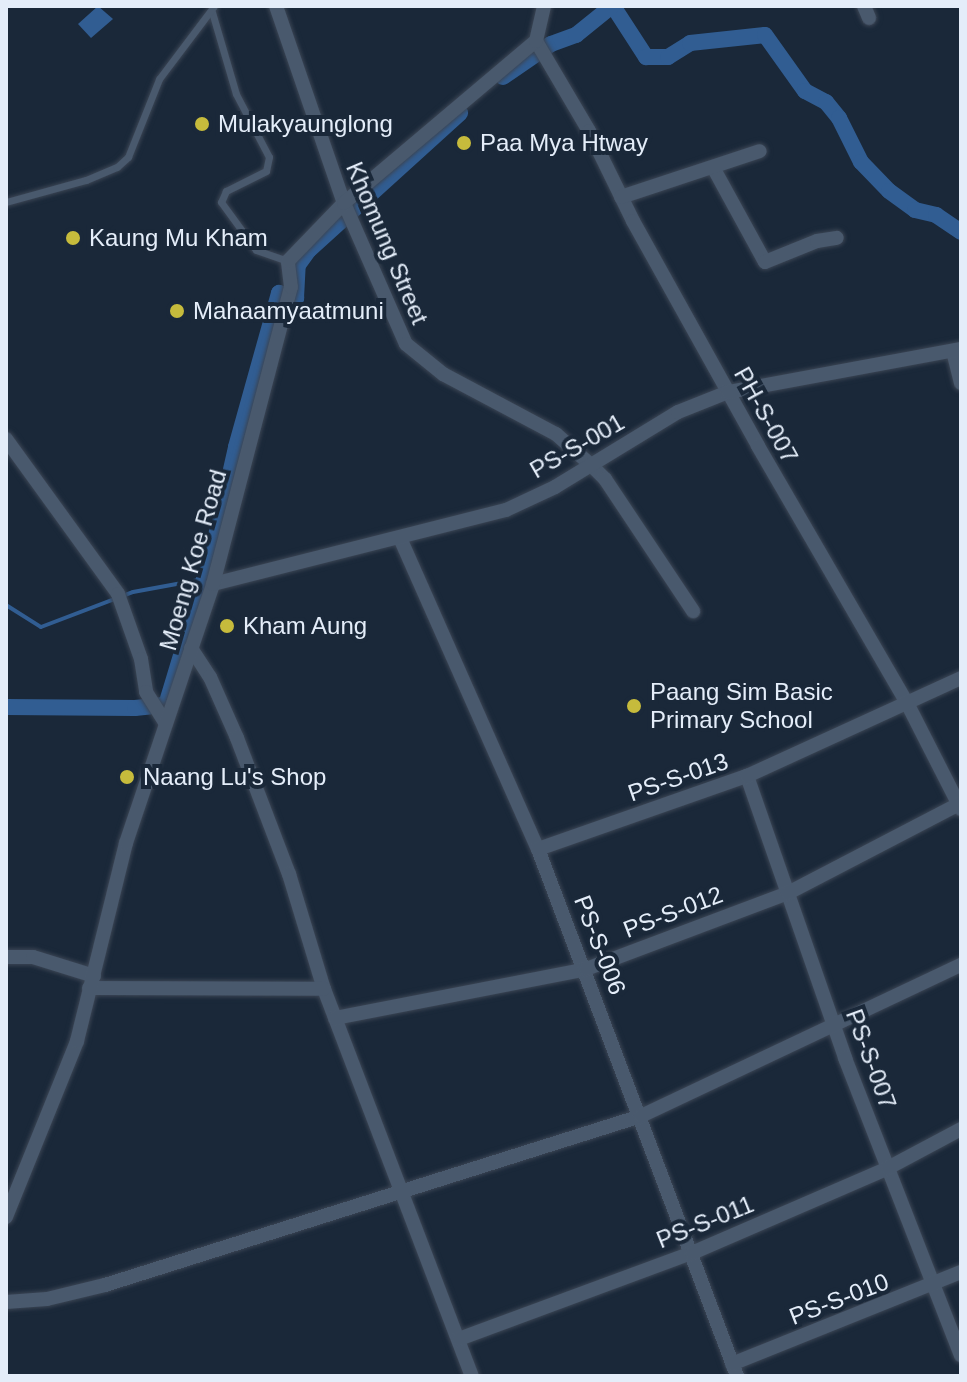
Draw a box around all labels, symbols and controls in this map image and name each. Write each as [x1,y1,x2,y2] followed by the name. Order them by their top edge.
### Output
[218,110,393,138] place label: Mulakyaunglong
[193,115,211,133] marker: Mulakyaunglong
[480,129,648,157] place label: Paa Mya Htway
[455,134,473,152] marker: Paa Mya Htway
[340,158,434,328] street label: Khomung Street
[89,224,268,252] place label: Kaung Mu Kham
[64,229,82,247] marker: Kaung Mu Kham
[193,297,384,325] place label: Mahaamyaatmuni
[168,302,186,320] marker: Mahaamyaatmuni
[728,362,804,468] street label: PH-S-007
[525,408,629,484] street label: PS-S-001
[153,466,233,654] street label: Moeng Koe Road
[243,612,368,640] place label: Kham Aung
[218,617,236,635] marker: Kham Aung
[650,678,833,734] place label: Paang Sim Basic Primary School
[625,697,643,715] marker: Paang Sim Basic Primary School
[624,746,732,808] street label: PS-S-013
[143,763,326,791] place label: Naang Lu's Shop
[118,768,136,786] marker: Naang Lu's Shop
[619,880,727,944] street label: PS-S-012
[568,891,632,999] street label: PS-S-006
[840,1005,902,1113] street label: PS-S-007
[652,1189,758,1255] street label: PS-S-011
[785,1267,893,1331] street label: PS-S-010

